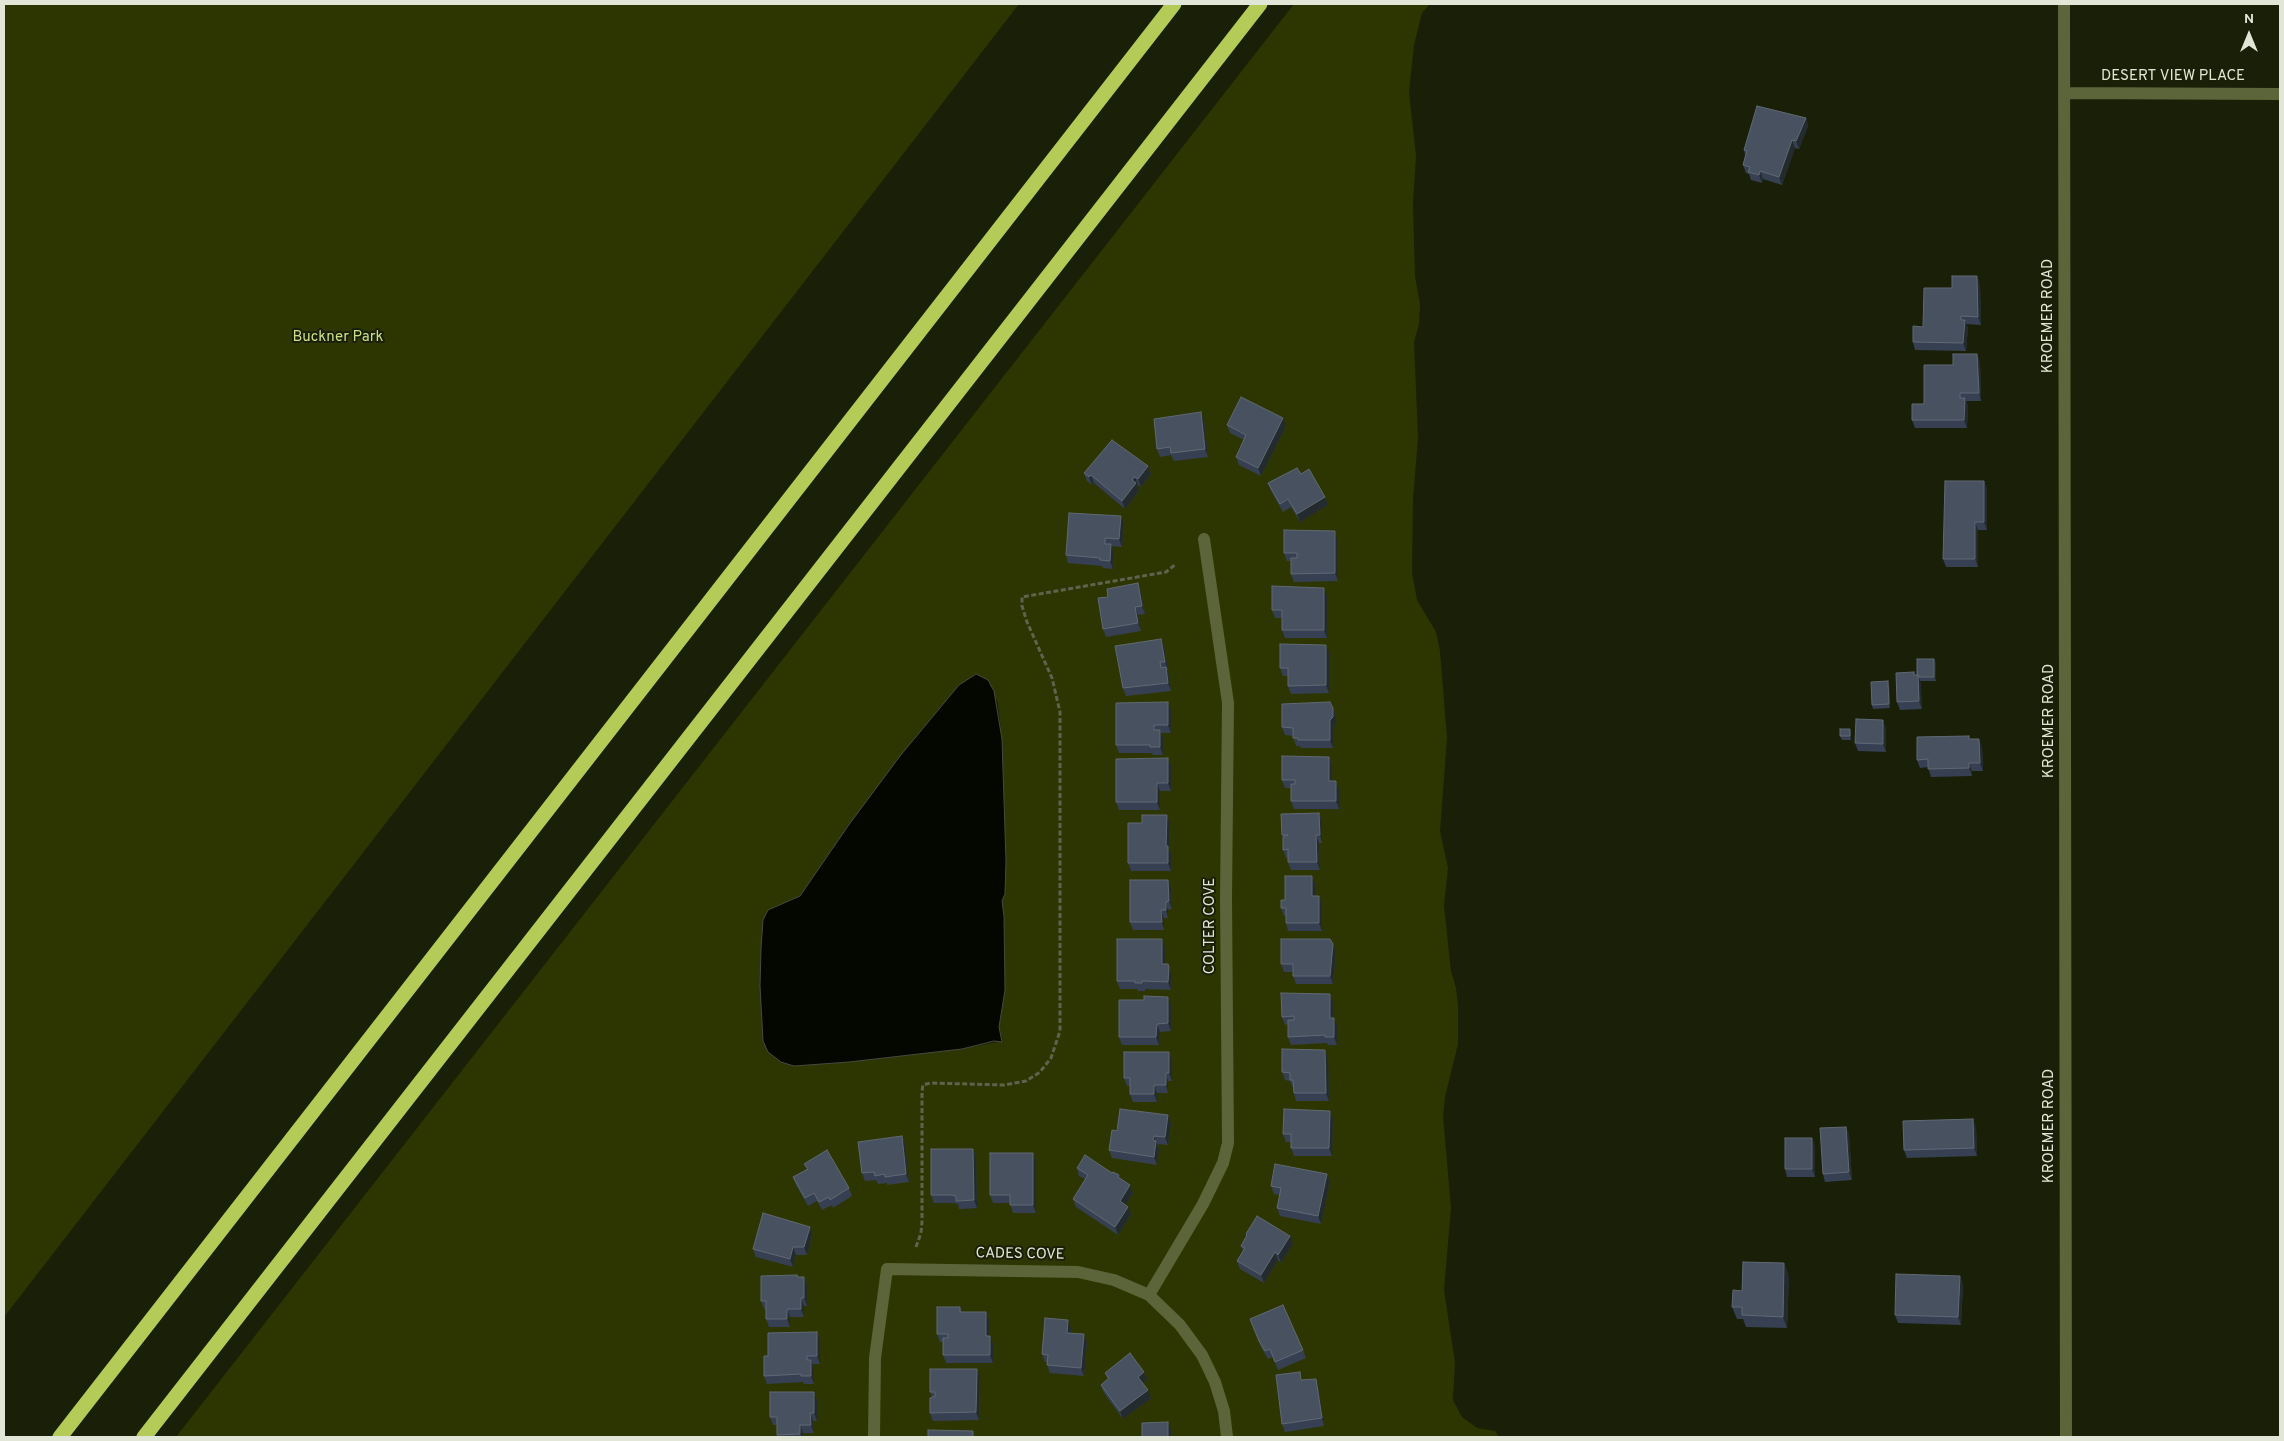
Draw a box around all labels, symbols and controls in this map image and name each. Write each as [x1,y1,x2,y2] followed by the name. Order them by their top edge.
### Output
[2224,10,2274,60] north arrow
[2244,11,2254,28] text: N
[2101,68,2245,86] street label: DESERT VIEW PLACE
[2040,259,2058,373] street label: KROEMER ROAD
[293,329,383,347] park label: Buckner Park
[2041,664,2059,778] street label: KROEMER ROAD
[1202,878,1220,974] street label: COLTER COVE
[2041,1069,2059,1183] street label: KROEMER ROAD
[975,1245,1065,1265] street label: CADES COVE

